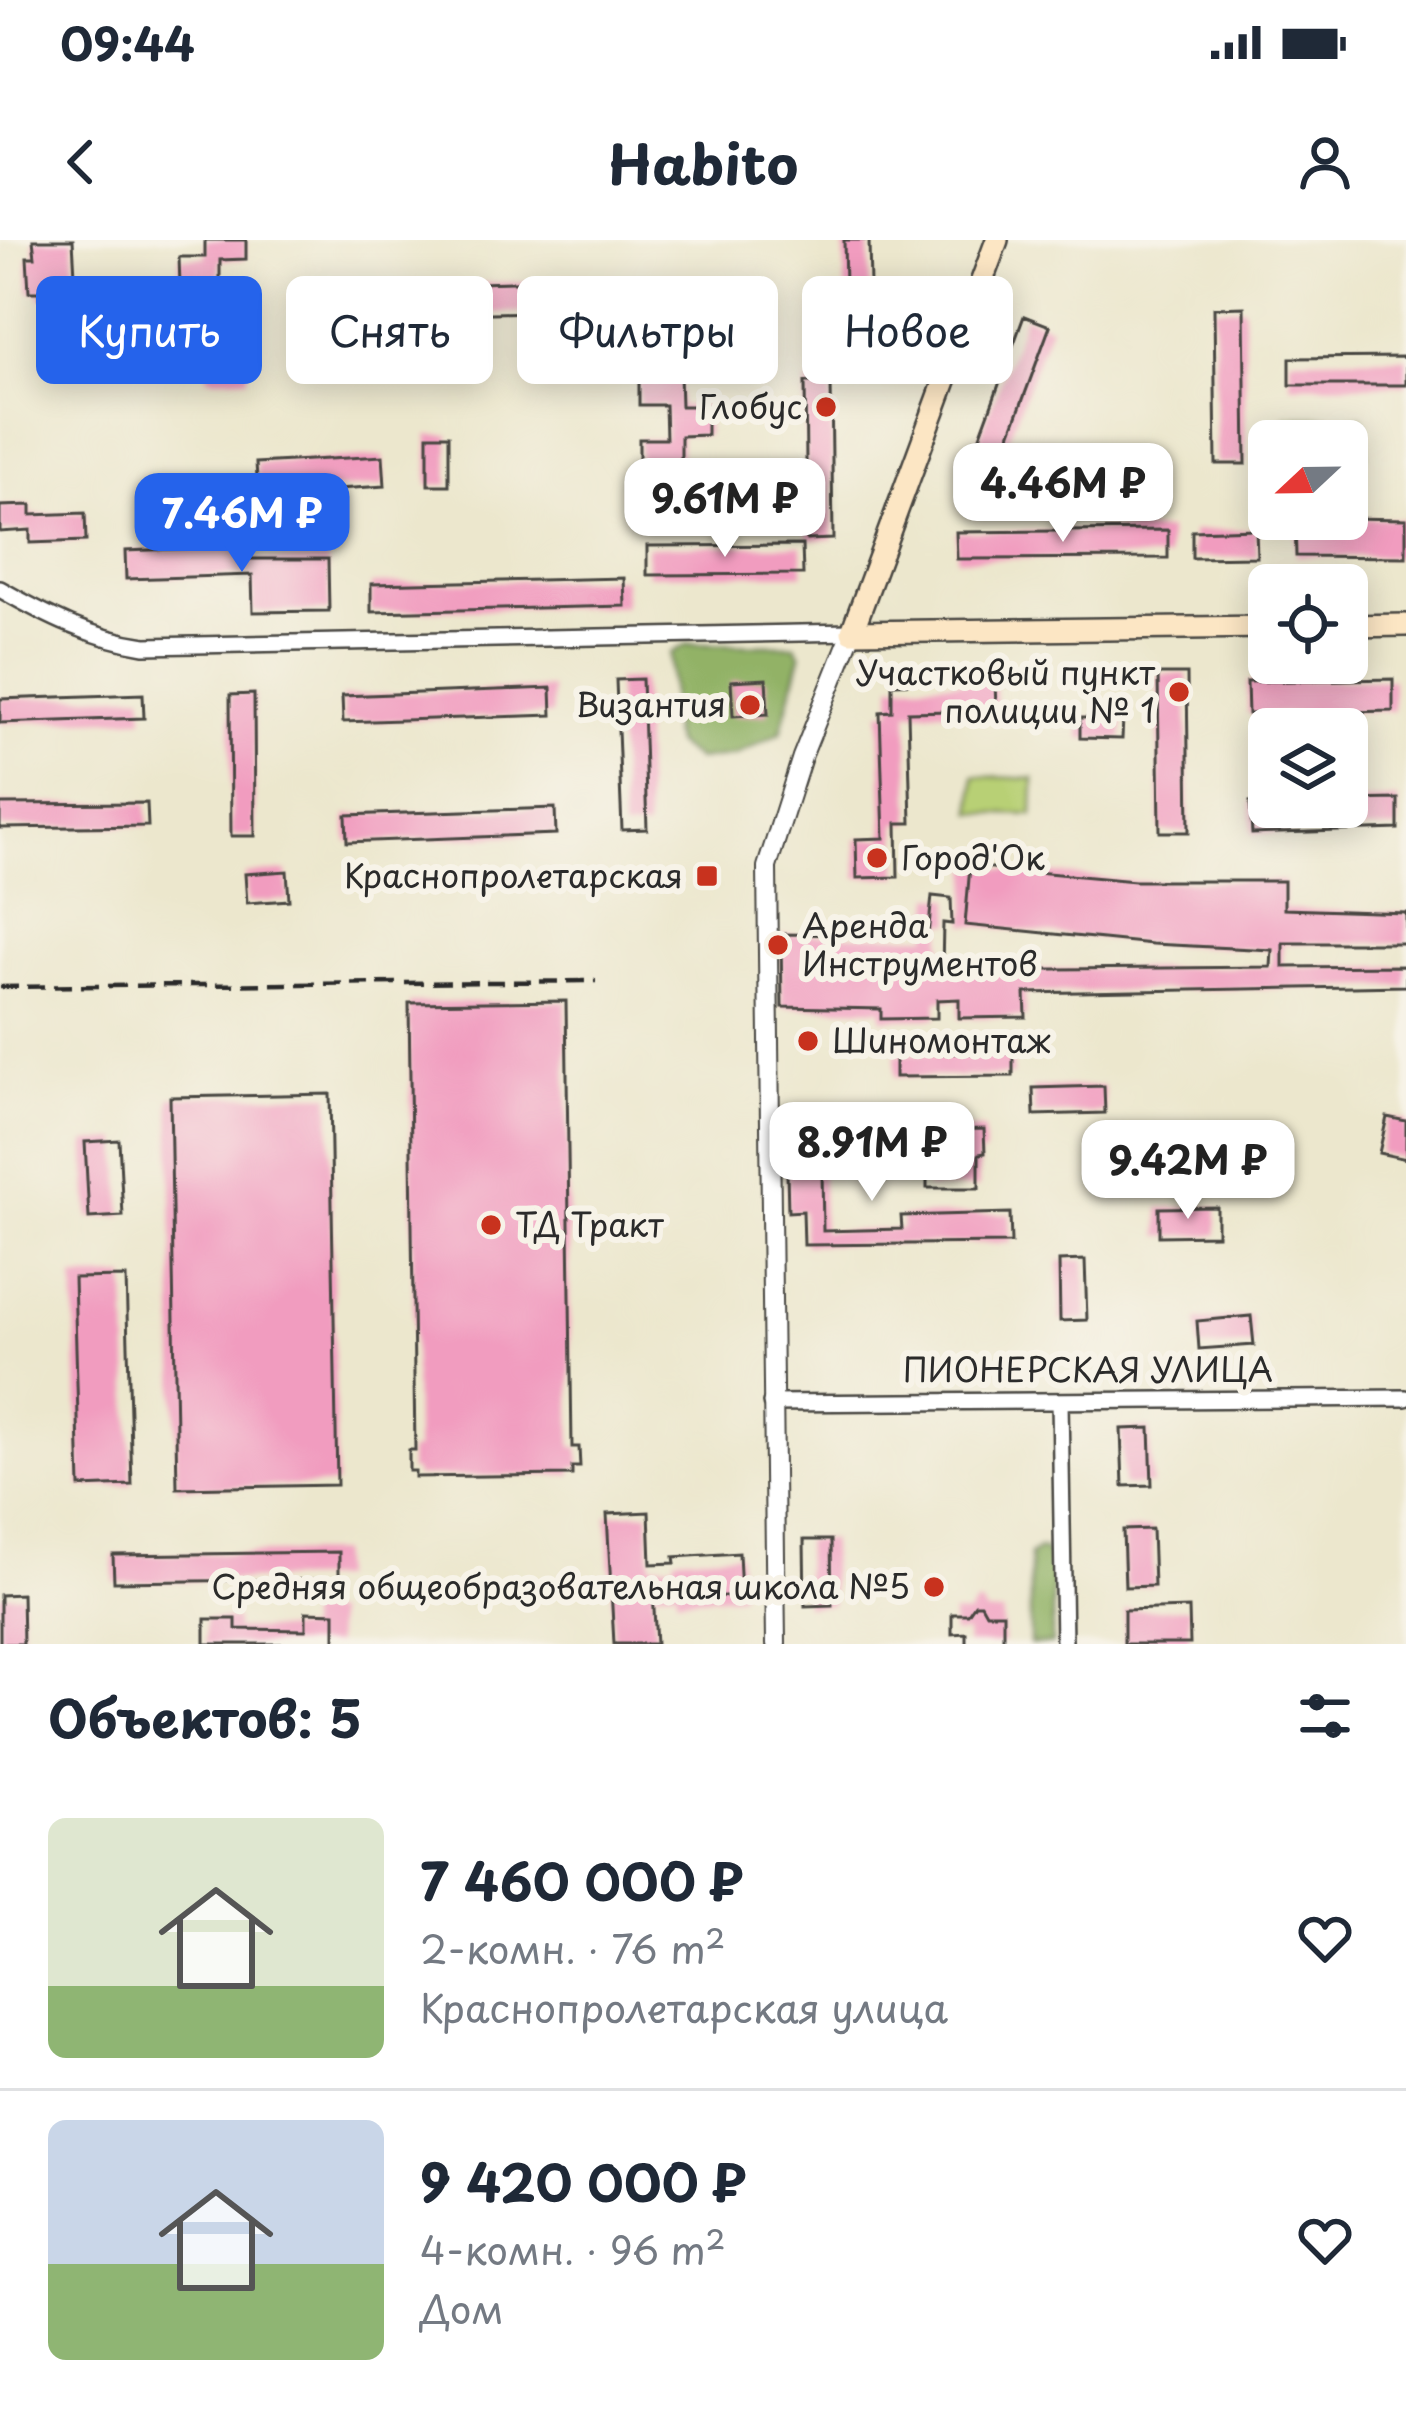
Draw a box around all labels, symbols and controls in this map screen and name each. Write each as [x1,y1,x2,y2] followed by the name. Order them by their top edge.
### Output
[60,8,195,76] text: 09:44
[608,122,798,203] text: Habito
[48,129,114,195] icon: back
[1292,129,1358,195] icon: person
[36,276,262,384] chip: Купить
[286,276,493,384] chip: Снять
[517,276,778,384] chip: Фильтры
[802,276,1013,384] chip: Новое
[699,380,802,430] place label: Глобус
[813,394,839,420] marker: Глобус
[1248,420,1368,540] north arrow
[1248,420,1368,828] map controls
[952,443,1174,545] pin: 4.46M ₽
[980,452,1146,511] text: 4.46M ₽
[614,458,836,560] pin: 9.61M ₽
[651,467,799,526] text: 9.61M ₽
[131,473,353,575] pin: 7.46M ₽
[162,482,322,541] text: 7.46M ₽
[1248,564,1368,684] button: locate
[856,646,1156,734] place label: Участковый пункт полиции № 1
[576,678,726,728] place label: Византия
[1166,679,1192,705] marker: Участковый пункт полиции № 1
[737,692,763,718] marker: Византия
[1248,708,1368,828] button: layers
[901,831,1045,881] place label: Город'Ок
[864,845,890,871] marker: Город'Ок
[344,849,683,899] place label: Краснопролетарская
[694,863,720,889] marker: Краснопролетарская
[802,899,1037,987] place label: Аренда Инструментов
[765,932,791,958] marker: Аренда Инструментов
[832,1014,1051,1064] place label: Шиномонтаж
[795,1028,821,1054] marker: Шиномонтаж
[761,1102,983,1204] pin: 8.91M ₽
[796,1111,948,1170] text: 8.91M ₽
[1077,1120,1299,1222] pin: 9.42M ₽
[1109,1129,1267,1188] text: 9.42M ₽
[515,1198,664,1248] place label: ТД Тракт
[478,1212,504,1238] marker: ТД Тракт
[903,1343,1273,1393] street label: ПИОНЕРСКАЯ УЛИЦА
[211,1560,910,1610] place label: Средняя общеобразовательная школа №5
[921,1574,947,1600] marker: Средняя общеобразовательная школа №5
[48,1678,362,1755] text: Объектов: 5
[1292,1683,1358,1749] icon: filters
[420,1841,744,1918] text: 7 460 000 ₽
[144,1866,288,2010] icon: home
[1292,1905,1358,1971] icon: heart
[420,1918,726,1977] text: 2-комн. · 76 m²
[420,1977,948,2036] text: Краснопролетарская улица
[420,2142,746,2219] text: 9 420 000 ₽
[144,2168,288,2312] icon: home
[1292,2207,1358,2273] icon: heart
[420,2219,726,2278] text: 4-комн. · 96 m²
[420,2278,504,2337] text: Дом

